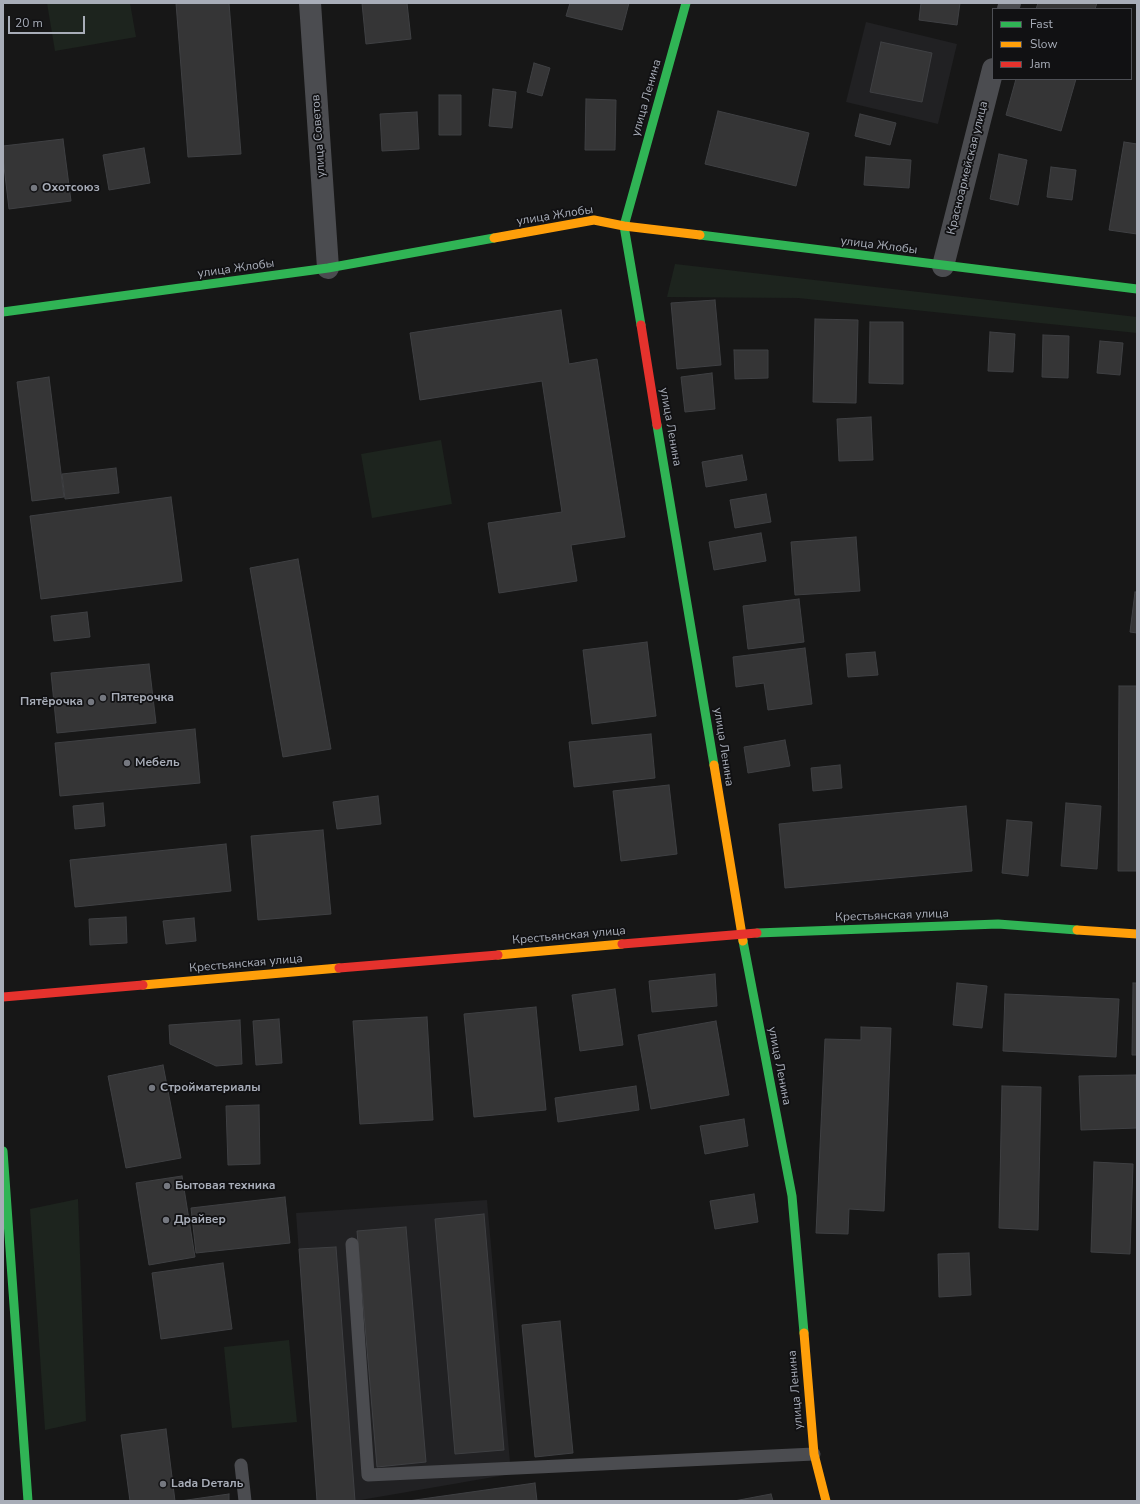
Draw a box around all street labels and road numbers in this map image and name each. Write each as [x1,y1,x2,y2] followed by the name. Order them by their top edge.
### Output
[629,58,665,138] street label: улица Ленина
[309,94,329,178] street label: улица Советов
[944,100,992,236] street label: Красноармейская улица
[516,203,594,229] street label: улица Жлобы
[840,234,918,258] street label: улица Жлобы
[197,256,275,282] street label: улица Жлобы
[656,387,684,467] street label: улица Ленина
[710,707,736,787] street label: улица Ленина
[835,907,949,925] street label: Крестьянская улица
[512,924,626,948] street label: Крестьянская улица
[189,952,303,976] street label: Крестьянская улица
[764,1026,794,1106] street label: улица Ленина
[785,1350,807,1430] street label: улица Ленина

